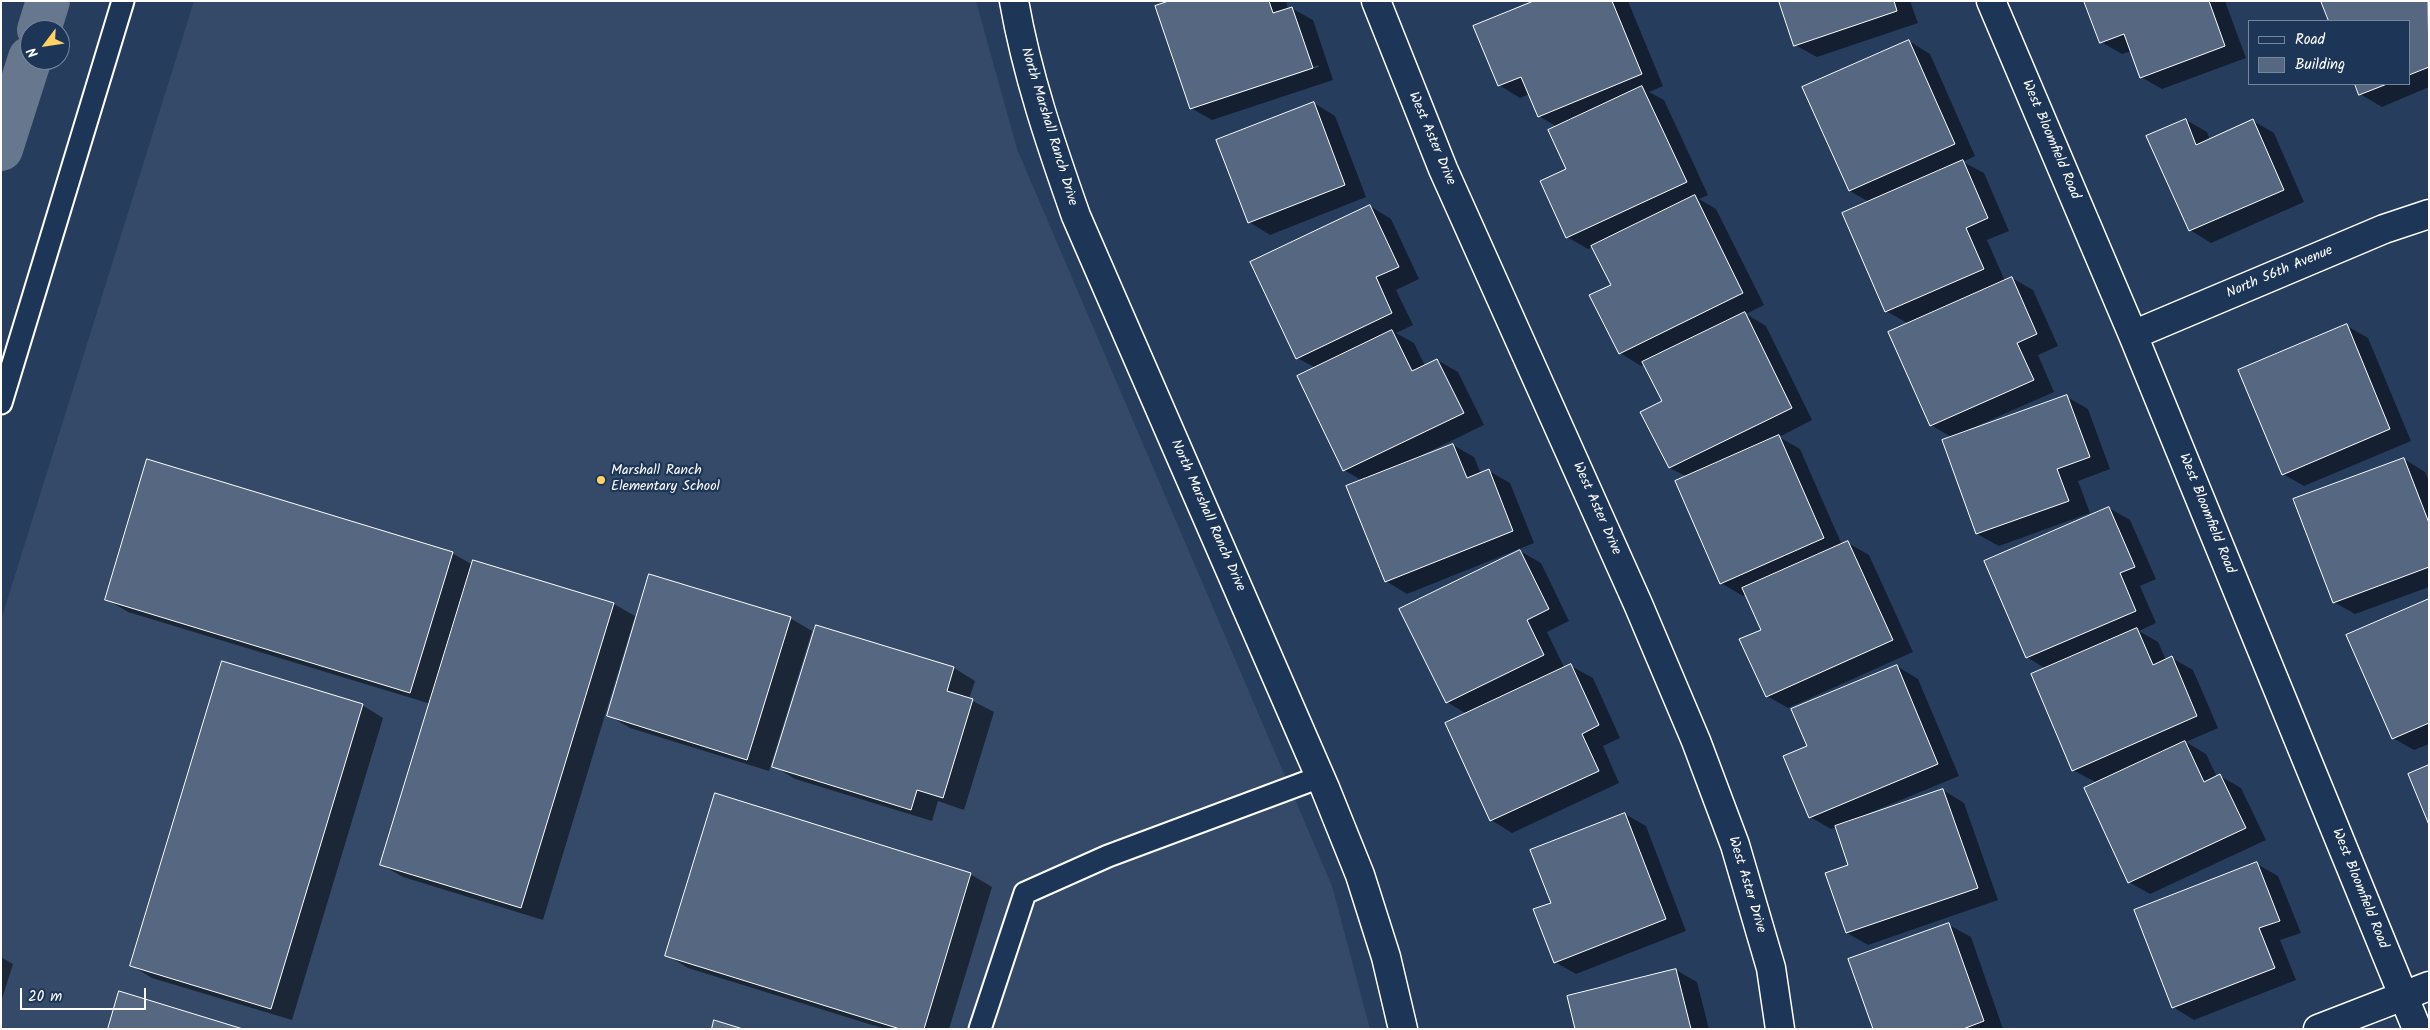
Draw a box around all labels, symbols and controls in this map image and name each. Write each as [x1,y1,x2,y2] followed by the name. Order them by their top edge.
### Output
[20,20,70,70] north arrow
[2248,20,2410,85] legend
[2295,28,2325,52] text: Road
[21,43,45,62] text: N
[1016,46,1080,208] street label: North Marshall Ranch Drive
[2295,53,2345,77] text: Building
[2017,78,2083,202] street label: West Bloomfield Road
[1404,90,1458,188] street label: West Aster Drive
[2224,243,2336,303] street label: North 56th Avenue
[1166,437,1248,595] street label: North Marshall Ranch Drive
[2174,451,2238,577] street label: West Bloomfield Road
[1568,460,1624,558] street label: West Aster Drive
[611,464,720,497] place label: Marshall Ranch Elementary School
[595,474,607,486] marker: Marshall Ranch Elementary School
[2327,826,2391,952] street label: West Bloomfield Road
[1723,835,1769,935] street label: West Aster Drive
[22,978,149,1010] scale bar
[28,985,62,1009] text: 20 m

